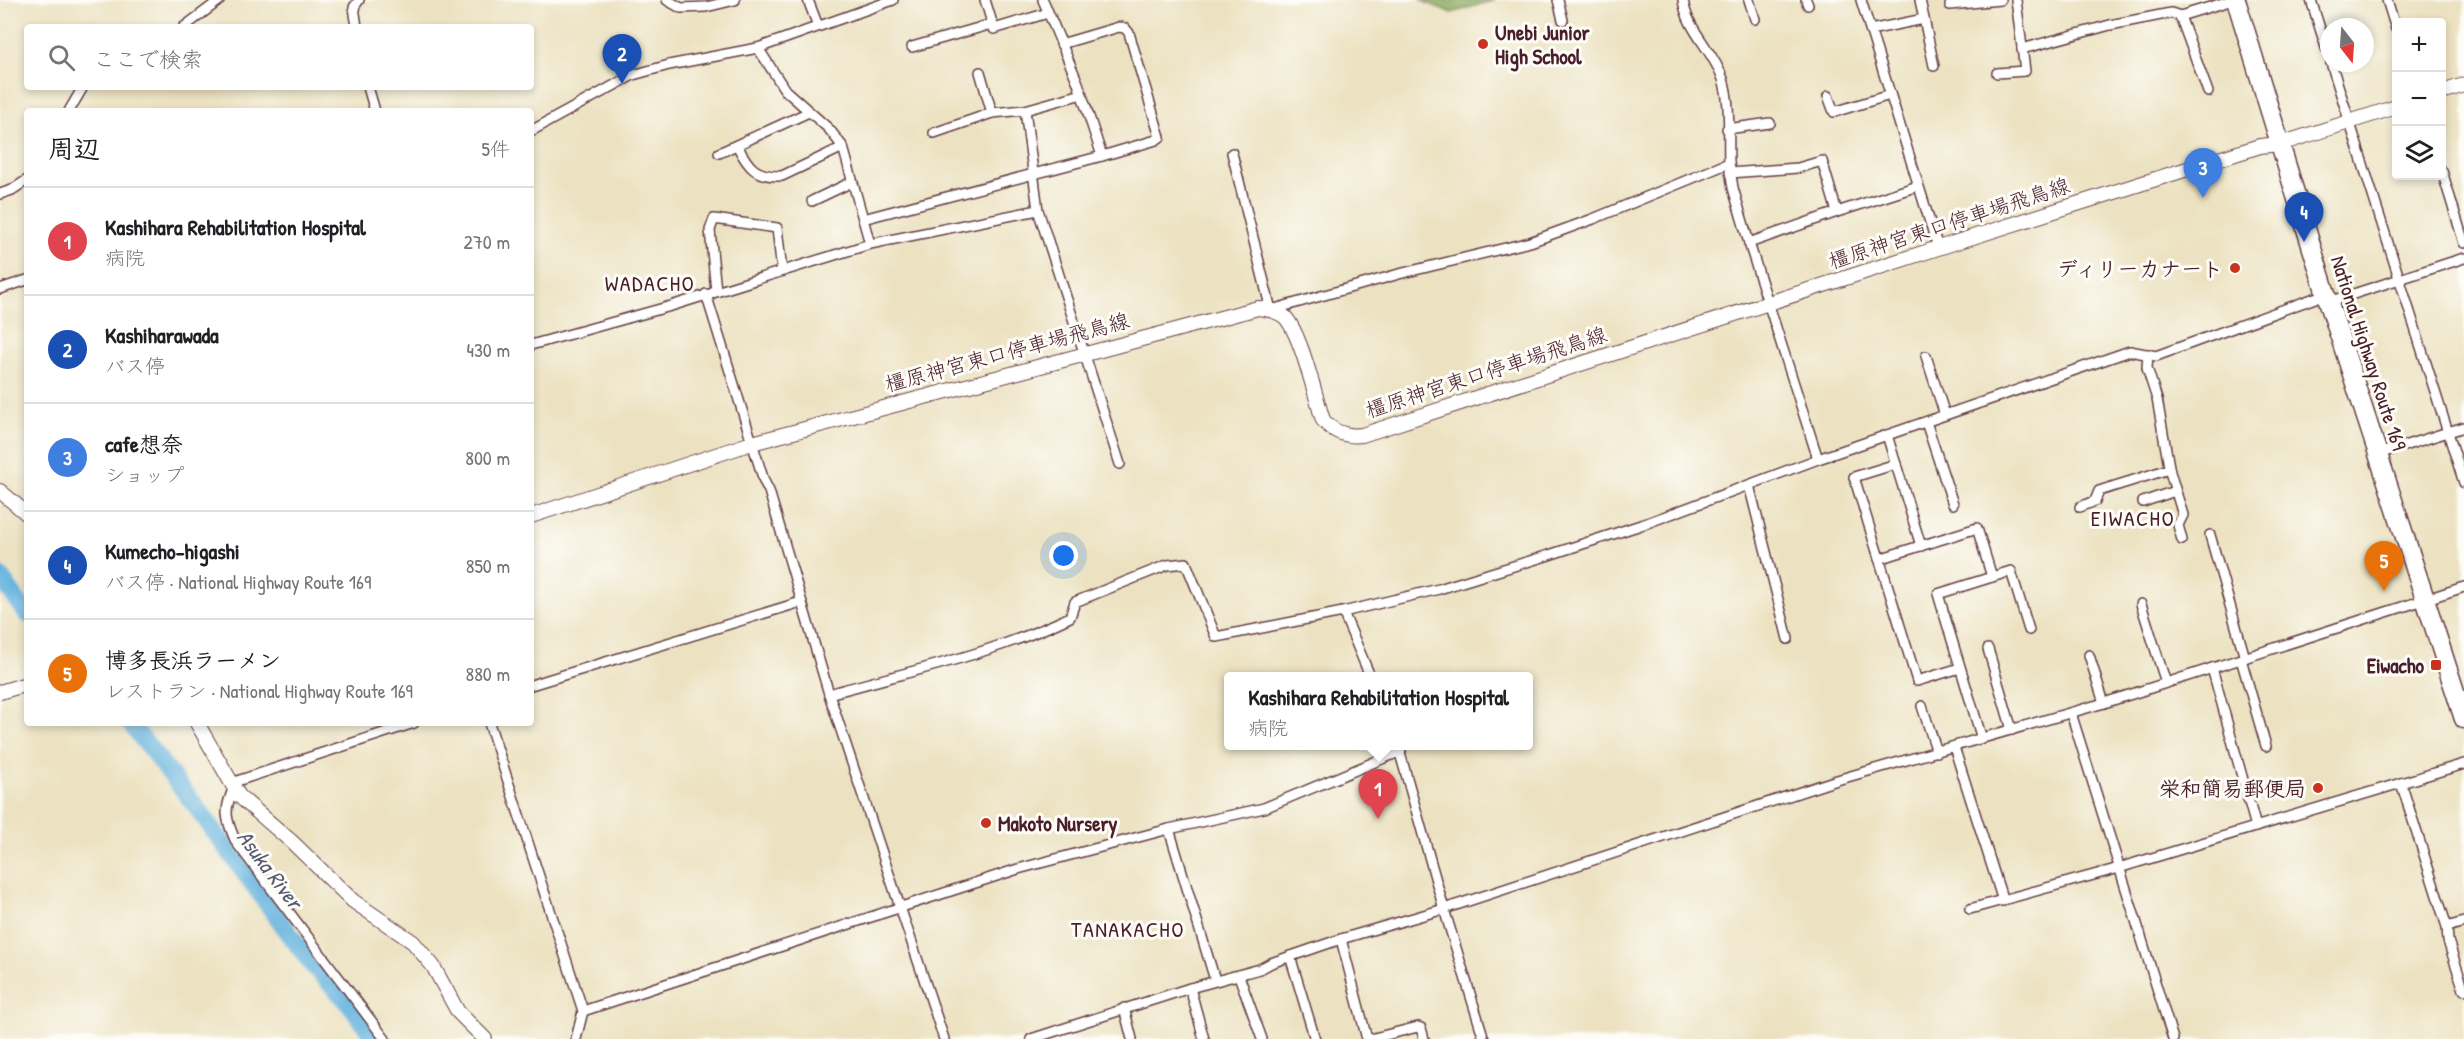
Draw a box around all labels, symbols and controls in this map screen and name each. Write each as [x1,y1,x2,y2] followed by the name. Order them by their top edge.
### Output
[1495,18,1590,72] place label: Unebi Junior High School
[2320,18,2374,72] north arrow
[2392,18,2446,180] map controls
[2392,18,2446,72] button: +
[24,24,534,90] search box
[602,34,642,84] pin: 2
[1476,37,1490,51] marker: Unebi Junior High School
[45,41,78,74] icon: search
[93,44,203,74] text: ここで検索
[2392,72,2446,126] button: −
[2392,126,2446,180] button: layers
[48,131,100,166] text: 周辺
[482,135,510,162] text: 5件
[2184,148,2222,198] pin: 3
[1825,170,2073,276] street label: 橿原神宮東口停車場飛鳥線
[2284,192,2324,242] pin: 4
[105,212,366,242] text: Kashihara Rehabilitation Hospital
[64,228,71,255] text: 1
[464,228,510,255] text: 270 m
[105,244,145,271] text: 病院
[2324,252,2414,454] street label: National Highway Route 169
[2057,254,2223,283] place label: ディリーカナート
[2228,261,2242,275] marker: ディリーカナート
[605,268,695,298] district label: WADACHO
[882,305,1132,399] street label: 橿原神宮東口停車場飛鳥線
[1362,319,1610,425] street label: 橿原神宮東口停車場飛鳥線
[105,320,219,350] text: Kashiharawada
[63,336,72,363] text: 2
[466,336,510,363] text: 430 m
[105,352,165,379] text: バス停
[105,429,183,459] text: cafe想奈
[63,444,72,471] text: 3
[465,444,510,471] text: 800 m
[105,461,184,488] text: ショップ
[2091,503,2175,533] district label: EIWACHO
[105,536,240,566] text: Kumecho-higashi
[1049,541,1078,570] your location
[2364,542,2404,591] pin: 5
[64,552,71,579] text: 4
[466,552,510,579] text: 850 m
[105,568,371,595] text: バス停 · National Highway Route 169
[105,645,281,675] text: 博多長浜ラーメン
[2367,651,2425,680] place label: Eiwacho
[2429,658,2443,672] marker: Eiwacho
[63,660,72,687] text: 5
[466,660,510,687] text: 880 m
[1224,672,1533,750] popup
[105,677,413,704] text: レストラン · National Highway Route 169
[1248,682,1509,712] text: Kashihara Rehabilitation Hospital
[1248,714,1288,741] text: 病院
[1358,770,1398,819] pin: 1
[2159,774,2306,803] place label: 栄和簡易郵便局
[2311,781,2325,795] marker: 栄和簡易郵便局
[998,809,1118,839] place label: Makoto Nursery
[979,816,993,830] marker: Makoto Nursery
[230,823,311,917] water label: Asuka River
[1071,914,1185,944] district label: TANAKACHO

